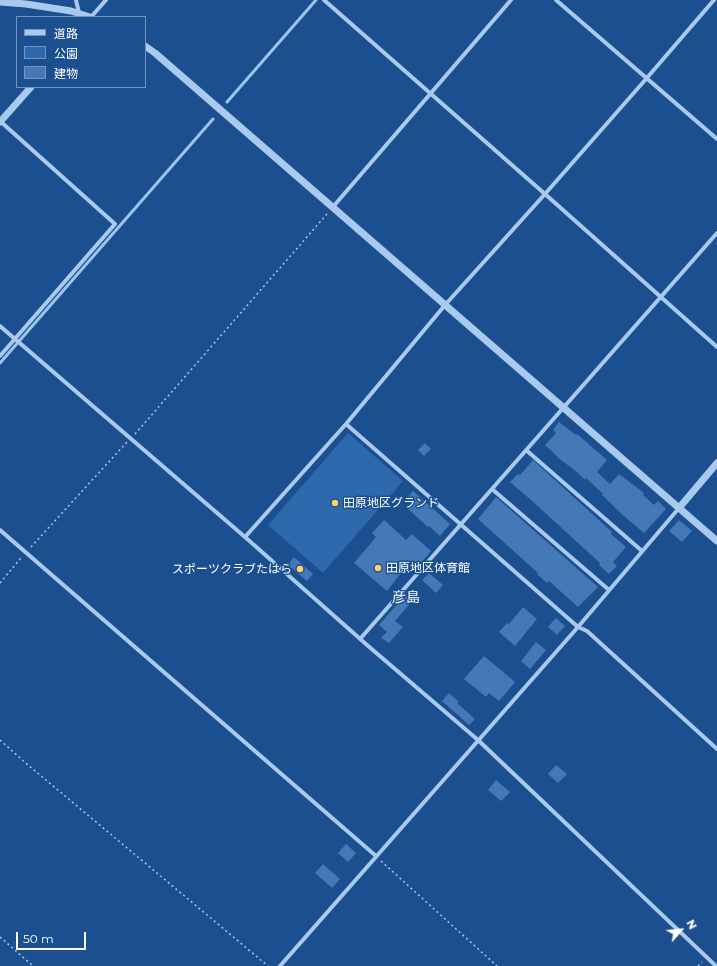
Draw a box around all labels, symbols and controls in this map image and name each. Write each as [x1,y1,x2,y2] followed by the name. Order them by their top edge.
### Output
[16,16,146,88] legend
[54,26,78,41] text: 道路
[54,46,78,61] text: 公園
[54,66,78,81] text: 建物
[343,496,439,510] place label: 田原地区グランド
[330,498,340,508] marker: 田原地区グランド
[386,561,470,575] place label: 田原地区体育館
[172,562,292,576] place label: スポーツクラブたはら
[373,563,383,573] marker: 田原地区体育館
[295,564,305,574] marker: スポーツクラブたはら
[392,590,420,606] district label: 彦島
[661,910,701,950] north arrow
[683,917,700,932] text: N
[18,924,88,950] scale bar
[23,931,54,946] text: 50 m

